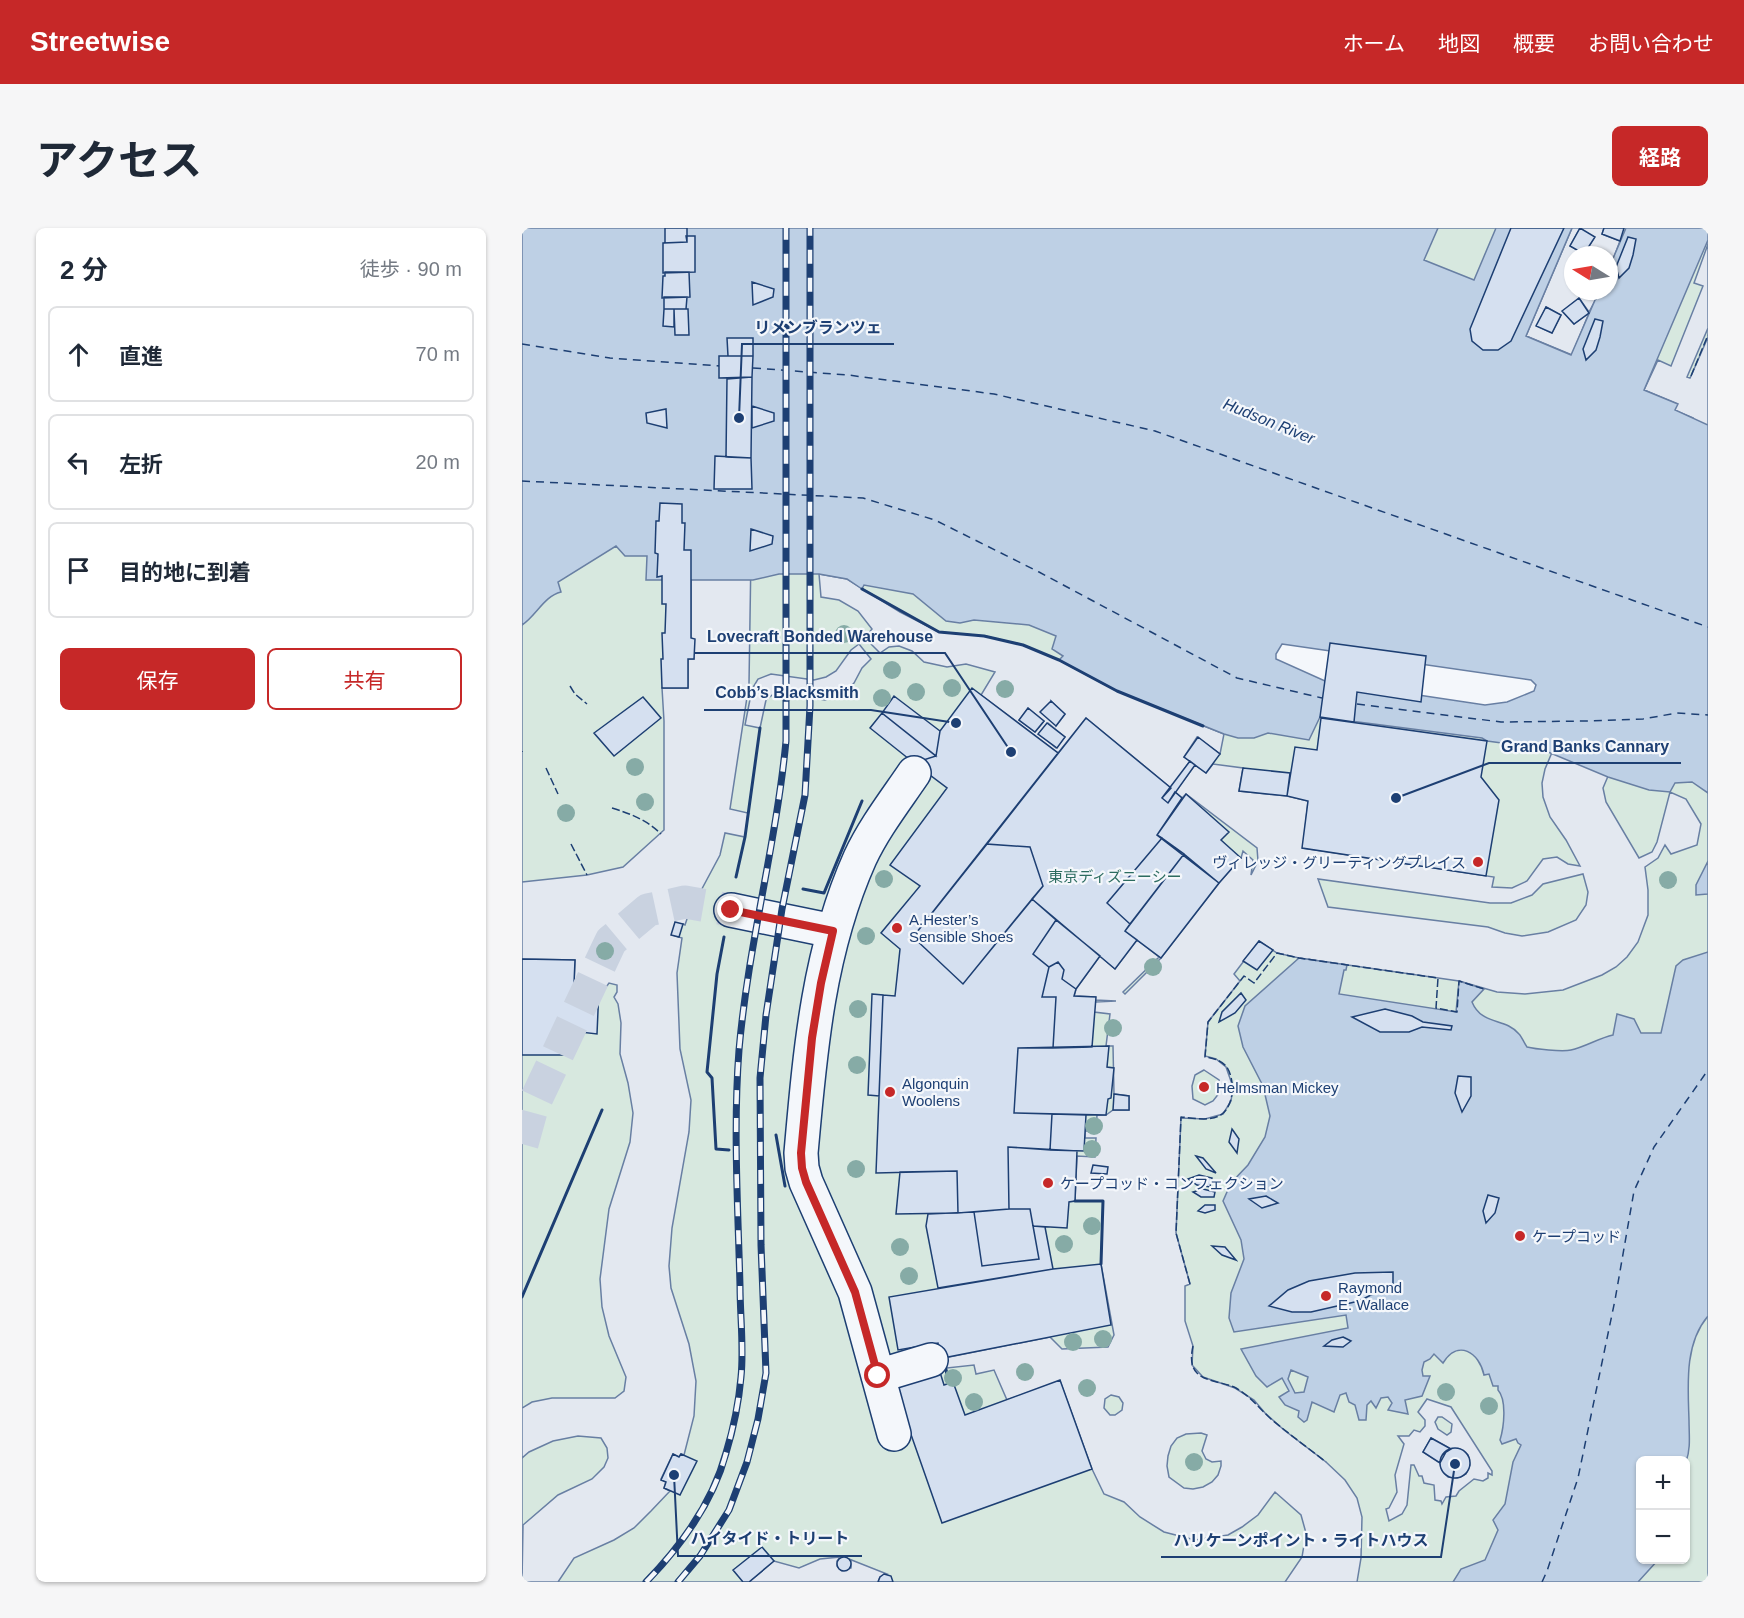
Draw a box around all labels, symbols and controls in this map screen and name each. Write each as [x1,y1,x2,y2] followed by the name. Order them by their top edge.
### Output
[30,26,170,57] text: Streetwise
[1343,32,1405,55] text: ホーム
[1438,32,1480,55] text: 地図
[1513,32,1555,55] text: 概要
[1588,32,1714,55] text: お問い合わせ
[1612,126,1708,186] button: 経路
[36,137,202,184] text: アクセス
[1564,246,1618,300] north arrow
[60,255,108,285] text: 2 分
[360,258,462,280] text: 徒歩 · 90 m
[742,310,894,344] callout: リメンブランツェ
[754,319,882,336] text: リメンブランツェ
[62,338,95,371] icon: ahead
[416,343,460,365] text: 70 m
[119,344,163,369] text: 直進
[1221,395,1318,447] water label: Hudson River
[62,446,95,479] icon: left
[416,451,460,473] text: 20 m
[119,452,163,477] text: 左折
[62,554,95,587] icon: arrive
[119,560,251,585] text: 目的地に到着
[695,619,945,653] callout: Lovecraft Bonded Warehouse
[707,628,933,645] text: Lovecraft Bonded Warehouse
[60,648,255,710] button: 保存
[267,648,462,710] button: 共有
[704,676,871,710] callout: Cobb’s Blacksmith
[715,684,859,701] text: Cobb’s Blacksmith
[1489,729,1681,763] callout: Grand Banks Cannary
[1501,738,1669,755] text: Grand Banks Cannary
[1212,854,1466,871] place label: ヴィレッジ・グリーティングプレイス
[1471,855,1485,869] marker: ヴィレッジ・グリーティングプレイス
[1048,868,1182,885] park label: 東京ディズニーシー
[717,896,743,922] route end
[909,911,1013,945] place label: A.Hester’s Sensible Shoes
[890,921,904,935] marker: A.Hester’s Sensible Shoes
[902,1075,969,1109] place label: Algonquin Woolens
[1216,1079,1339,1096] place label: Helmsman Mickey
[1197,1080,1211,1094] marker: Helmsman Mickey
[883,1085,897,1099] marker: Algonquin Woolens
[1060,1175,1284,1192] place label: ケープコッド・コンフェクション
[1041,1176,1055,1190] marker: ケープコッド・コンフェクション
[1532,1228,1621,1245] place label: ケープコッド
[1513,1229,1527,1243] marker: ケープコッド
[1338,1279,1409,1313] place label: Raymond E. Wallace
[1319,1289,1333,1303] marker: Raymond E. Wallace
[864,1362,890,1388] route start
[1636,1456,1690,1564] map controls
[1636,1456,1690,1510] button: +
[1636,1510,1690,1564] button: −
[678,1522,862,1556] callout: ハイタイド・トリート
[1161,1523,1441,1557] callout: ハリケーンポイント・ライトハウス
[690,1530,850,1547] text: ハイタイド・トリート
[1173,1532,1429,1549] text: ハリケーンポイント・ライトハウス

